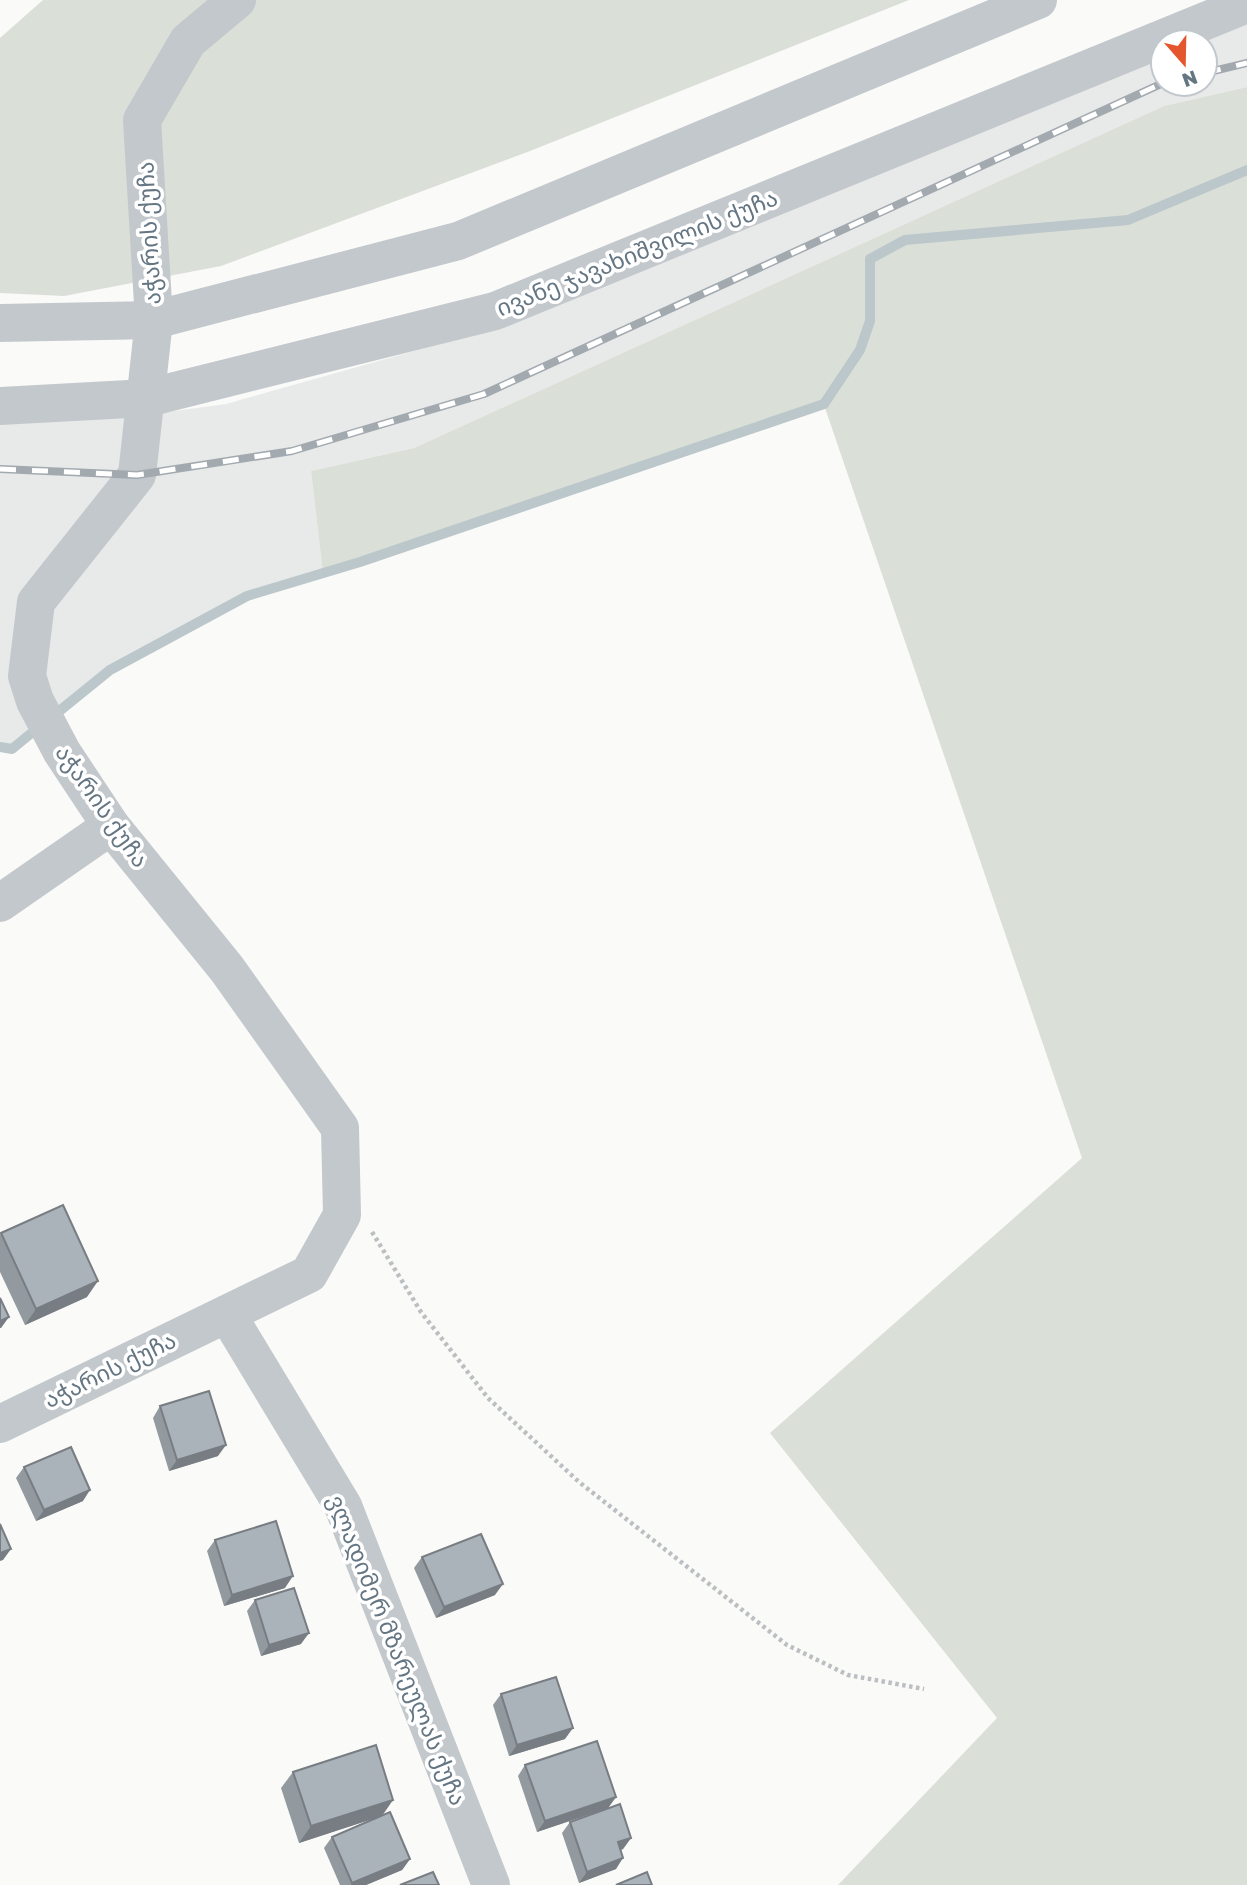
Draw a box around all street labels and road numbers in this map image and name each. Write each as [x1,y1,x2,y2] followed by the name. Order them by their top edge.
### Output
[130,161,167,305] street label: აჭარის ქუჩა
[492,183,782,322] street label: ივანე ჯავახიშვილის ქუჩა
[49,739,155,873] street label: აჭარის ქუჩა
[39,1325,181,1414] street label: აჭარის ქუჩა
[322,1490,473,1810] street label: ვლადიმერ მზარეულას ქუჩა

